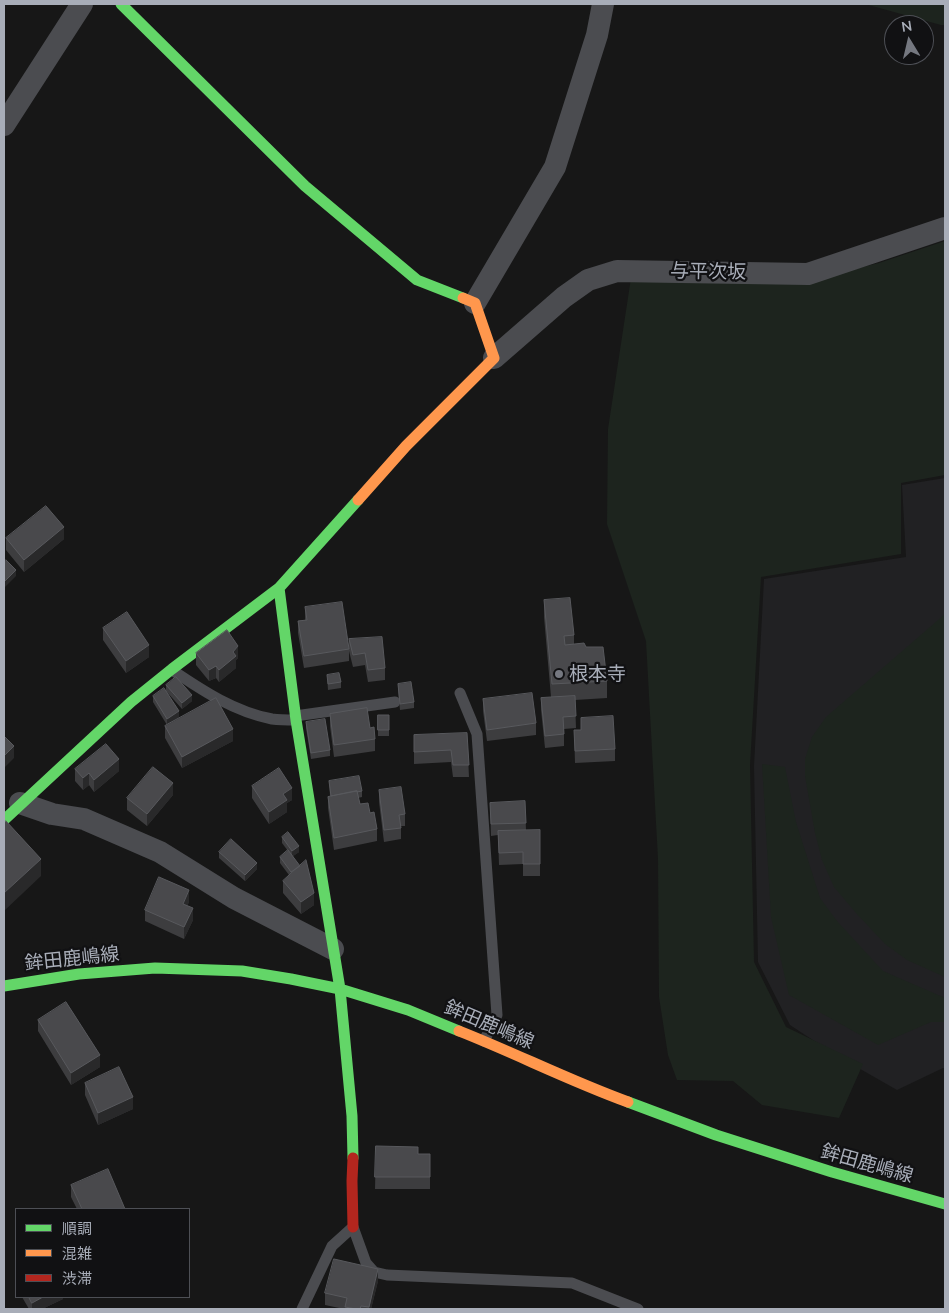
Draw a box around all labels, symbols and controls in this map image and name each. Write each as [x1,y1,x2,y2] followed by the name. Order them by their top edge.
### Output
[884,15,934,65] north arrow
[900,16,913,36] text: N
[670,260,746,284] street label: 与平次坂
[569,663,626,685] place label: 根本寺
[553,668,565,680] marker: 根本寺
[24,943,120,975] street label: 鉾田鹿嶋線
[441,996,537,1054] street label: 鉾田鹿嶋線
[818,1140,916,1188] street label: 鉾田鹿嶋線
[15,1208,190,1298] legend
[62,1219,92,1238] text: 順調
[62,1244,92,1263] text: 混雑
[62,1269,92,1288] text: 渋滞

